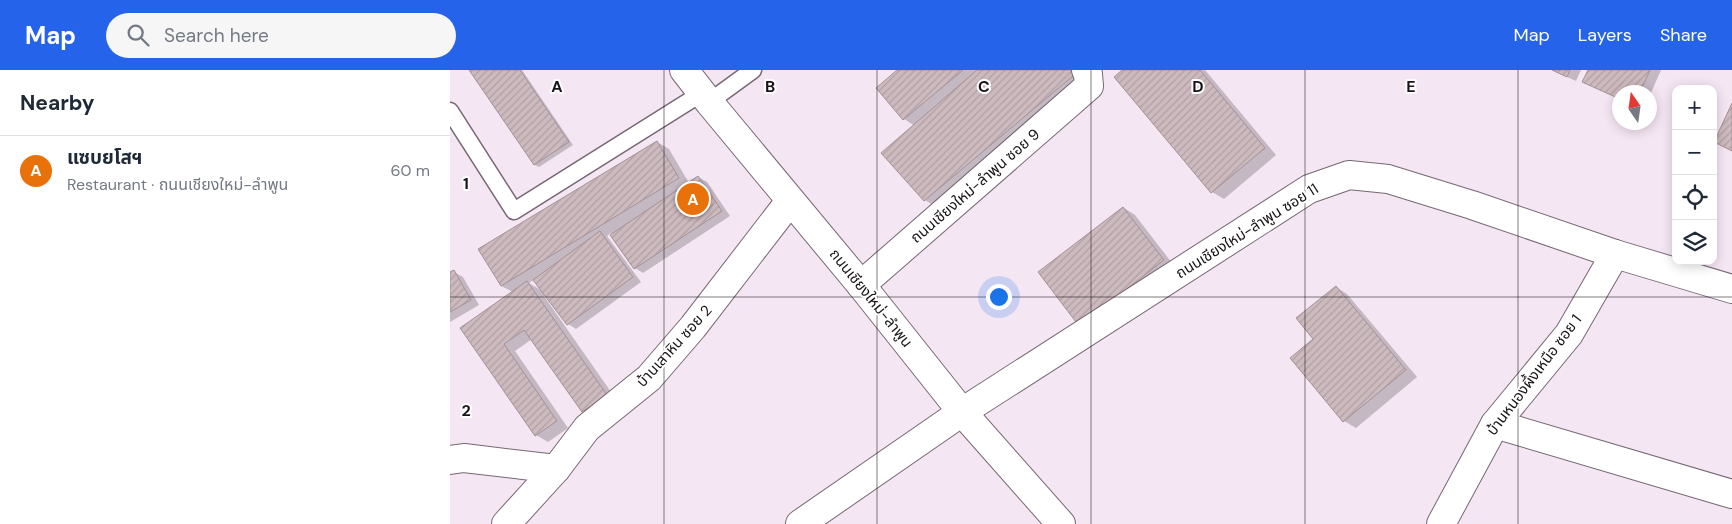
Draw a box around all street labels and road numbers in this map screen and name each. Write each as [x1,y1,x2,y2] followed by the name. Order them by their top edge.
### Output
[906,124,1044,248] street label: ถนนเชียงใหม่-ลำพูน ซอย 9
[1172,179,1322,283] street label: ถนนเชียงใหม่-ลำพูน ซอย 11
[825,244,917,352] street label: ถนนเชียงใหม่-ลำพูน
[632,301,716,391] street label: บ้านเสาหิน ซอย 2
[1481,310,1586,439] street label: บ้านหนองผึ้งเหนือ ซอย 1

